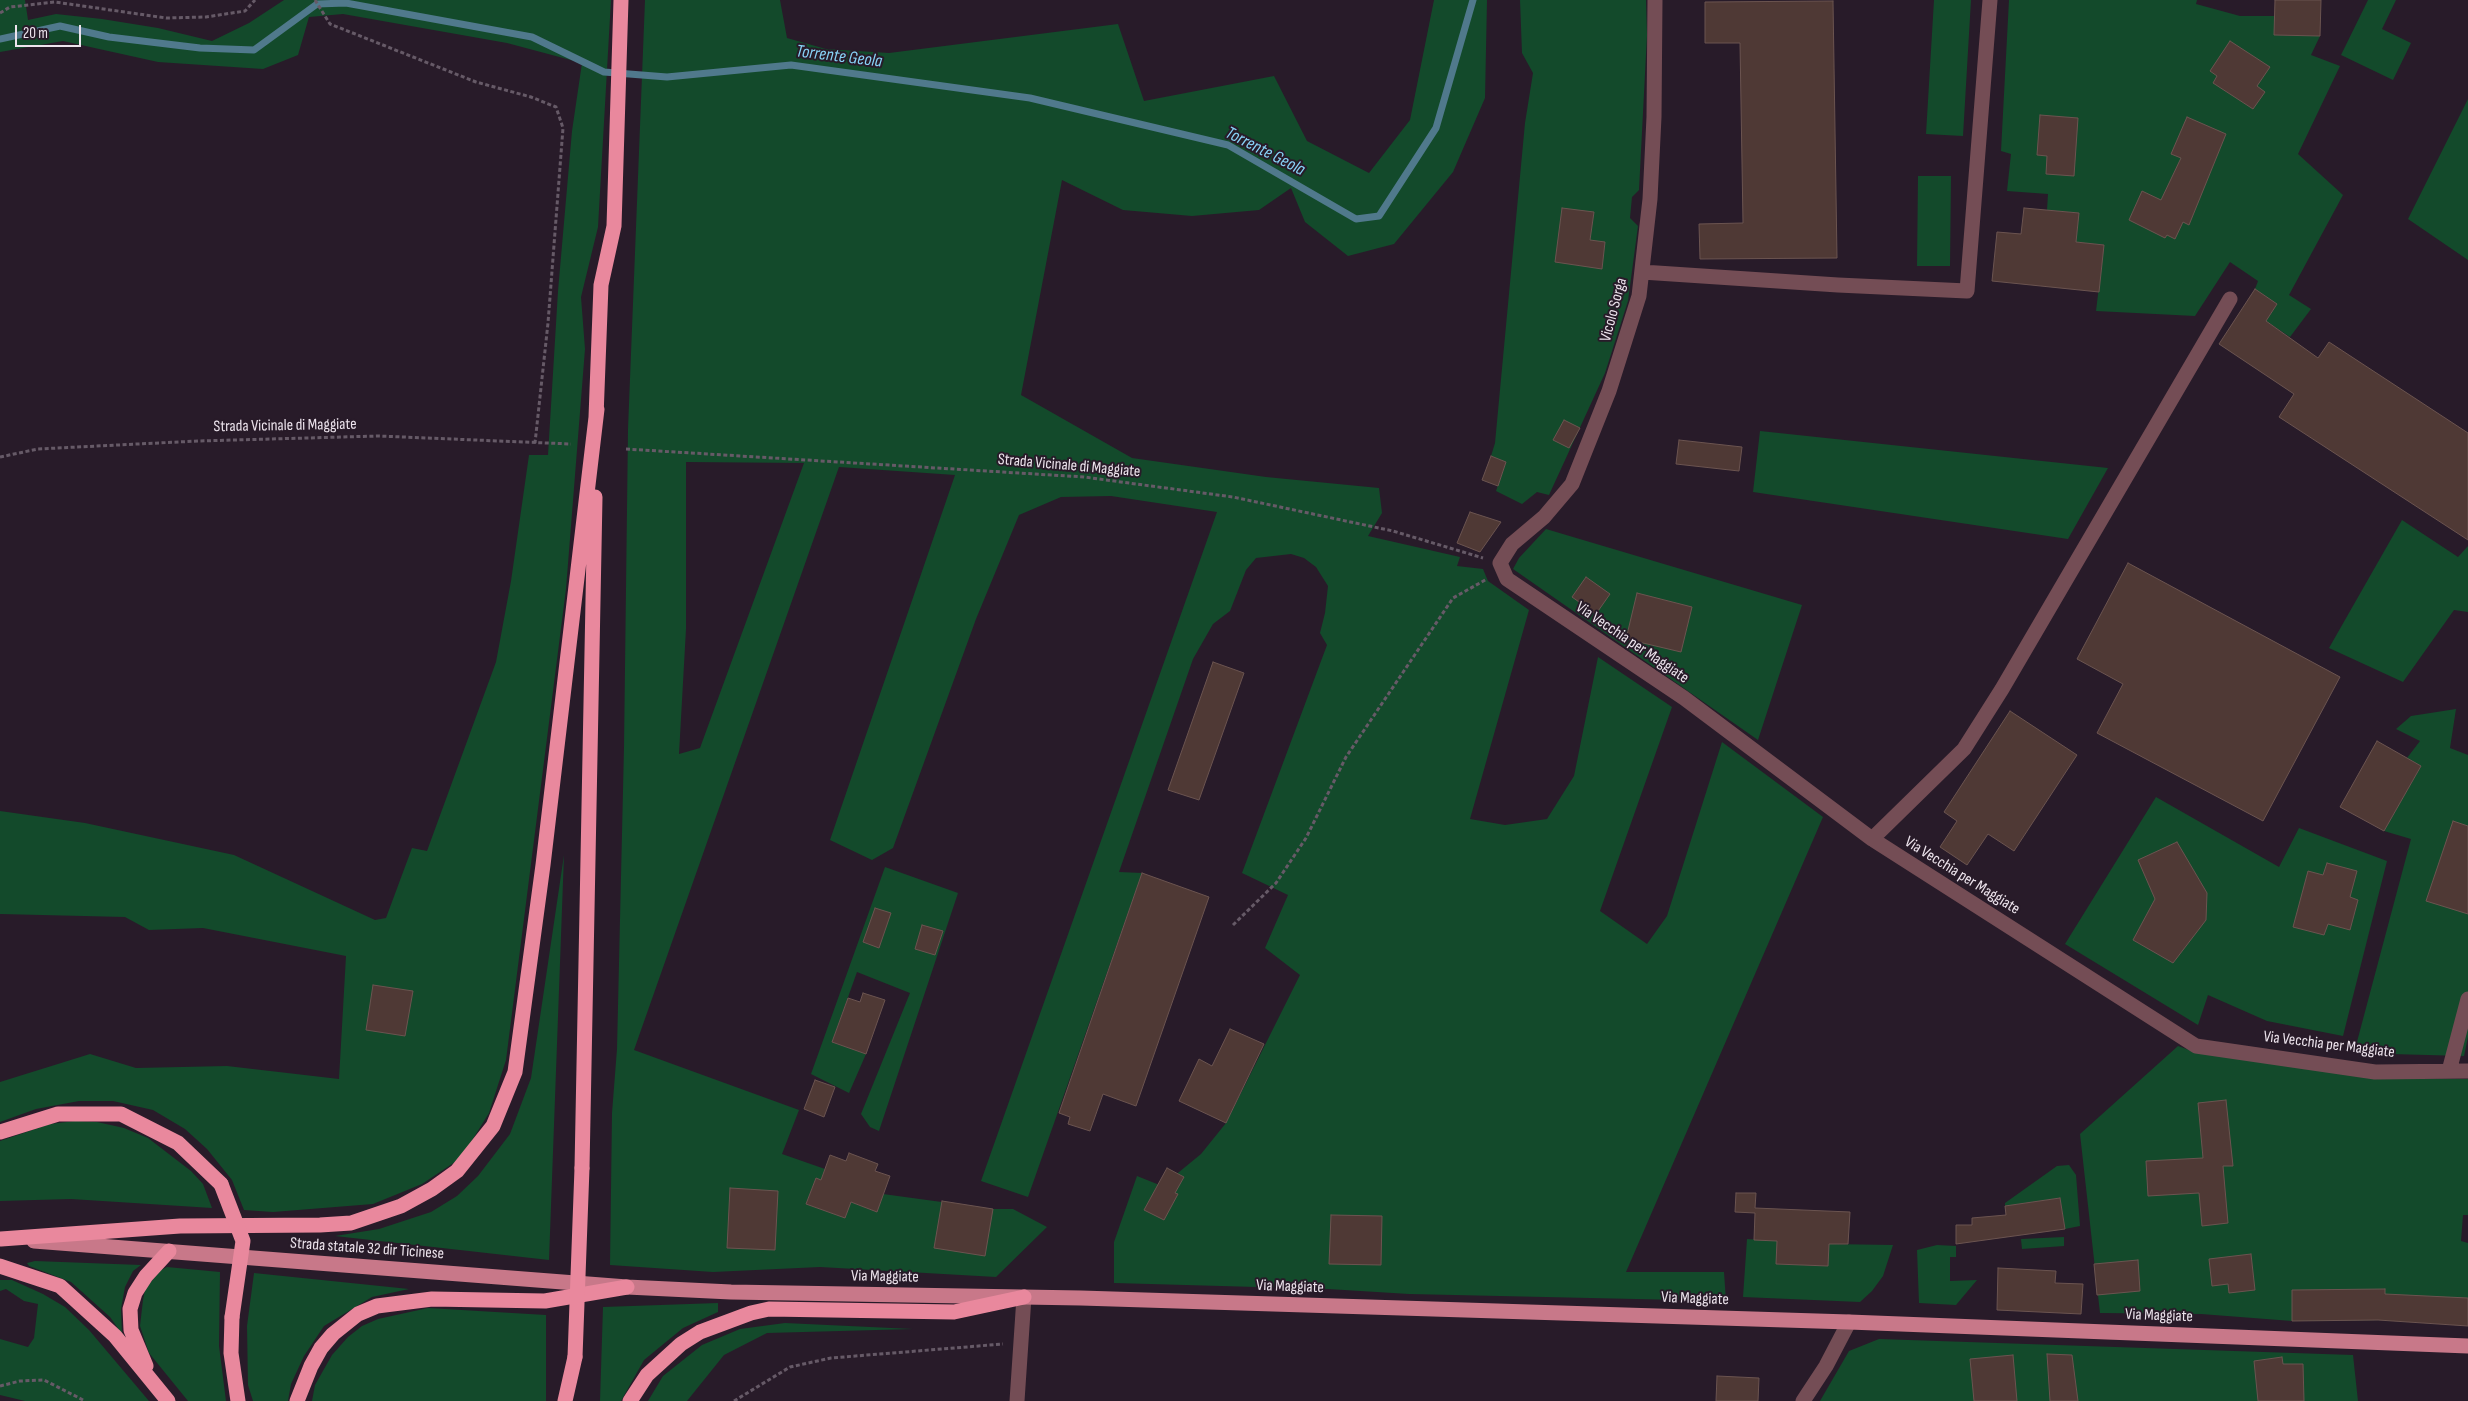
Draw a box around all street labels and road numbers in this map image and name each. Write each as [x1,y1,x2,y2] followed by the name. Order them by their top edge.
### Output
[1596,276,1632,344] street label: Vicolo Sorga
[213,415,357,437] street label: Strada Vicinale di Maggiate
[997,450,1141,482] street label: Strada Vicinale di Maggiate
[1572,598,1692,688] street label: Via Vecchia per Maggiate
[1901,833,2023,919] street label: Via Vecchia per Maggiate
[2262,1027,2396,1063] street label: Via Vecchia per Maggiate
[289,1234,445,1264] street label: Strada statale 32 dir Ticinese
[851,1267,919,1287] street label: Via Maggiate
[1256,1276,1324,1298] street label: Via Maggiate
[1661,1288,1729,1310] street label: Via Maggiate
[2125,1305,2193,1327] street label: Via Maggiate

